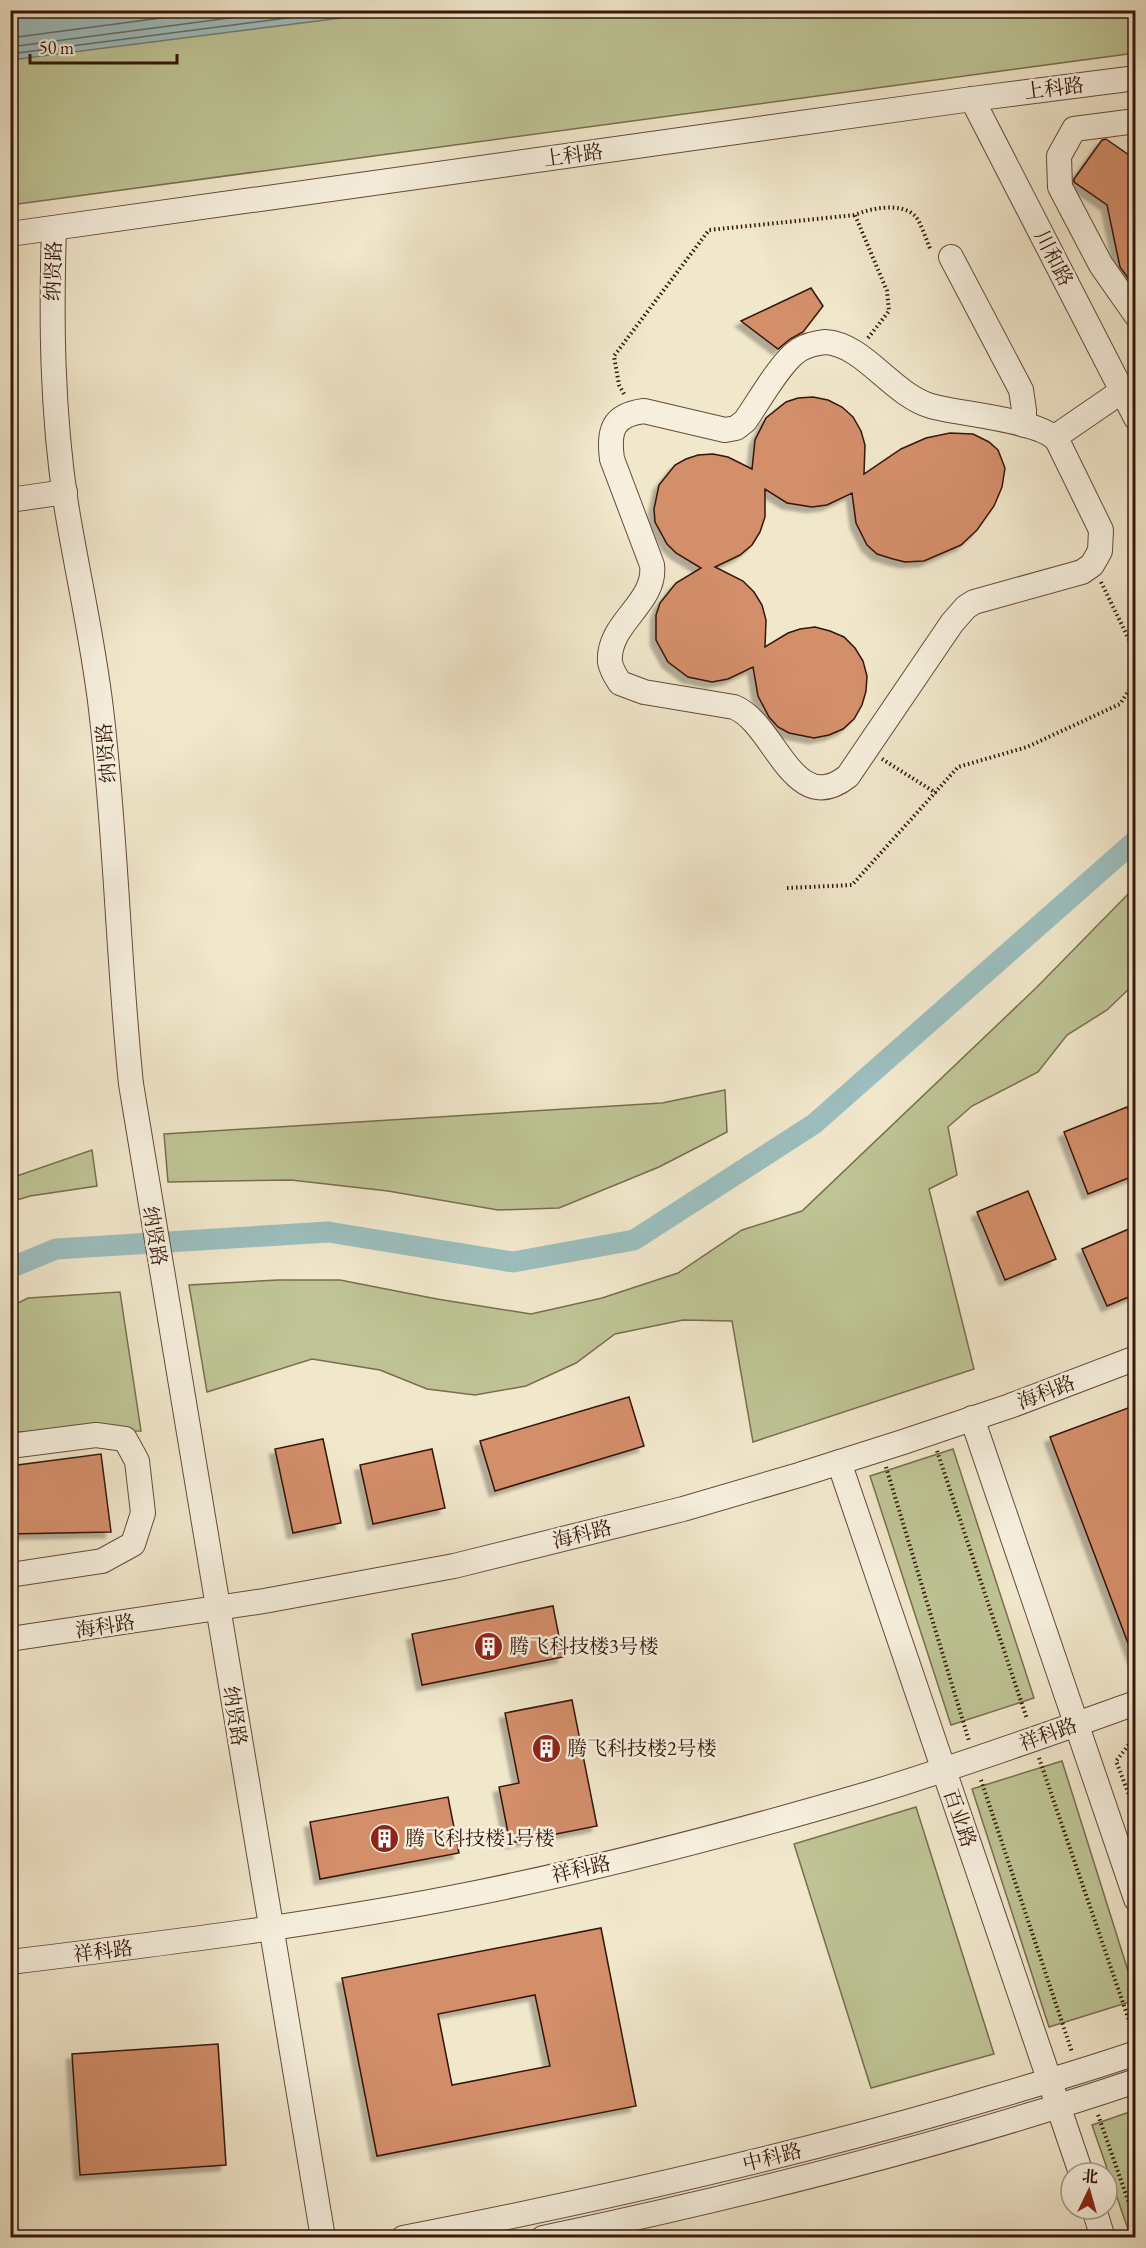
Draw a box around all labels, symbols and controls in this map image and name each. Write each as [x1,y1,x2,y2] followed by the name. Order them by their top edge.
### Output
[30,27,177,65] scale bar
[39,36,74,59] text: 50 m
[1023,71,1085,105] street label: 上科路
[541,138,605,172] street label: 上科路
[1029,225,1079,291] street label: 川和路
[39,241,67,301] street label: 纳贤路
[90,722,122,784] street label: 纳贤路
[137,1204,173,1268] street label: 纳贤路
[1013,1369,1079,1415] street label: 海科路
[550,1514,614,1554] street label: 海科路
[73,1608,137,1644] street label: 海科路
[472,1630,504,1662] building icon: 腾飞科技楼3号楼
[509,1633,659,1659] place label: 腾飞科技楼3号楼
[217,1684,253,1748] street label: 纳贤路
[1015,1712,1081,1756] street label: 祥科路
[530,1732,562,1764] building icon: 腾飞科技楼2号楼
[567,1735,717,1761] place label: 腾飞科技楼2号楼
[938,1785,982,1851] street label: 百业路
[368,1822,400,1854] building icon: 腾飞科技楼1号楼
[405,1825,555,1851] place label: 腾飞科技楼1号楼
[549,1850,613,1888] street label: 祥科路
[72,1934,134,1968] street label: 祥科路
[740,2137,804,2177] street label: 中科路
[1059,2161,1119,2221] north arrow
[1081,2165,1099,2188] text: 北

